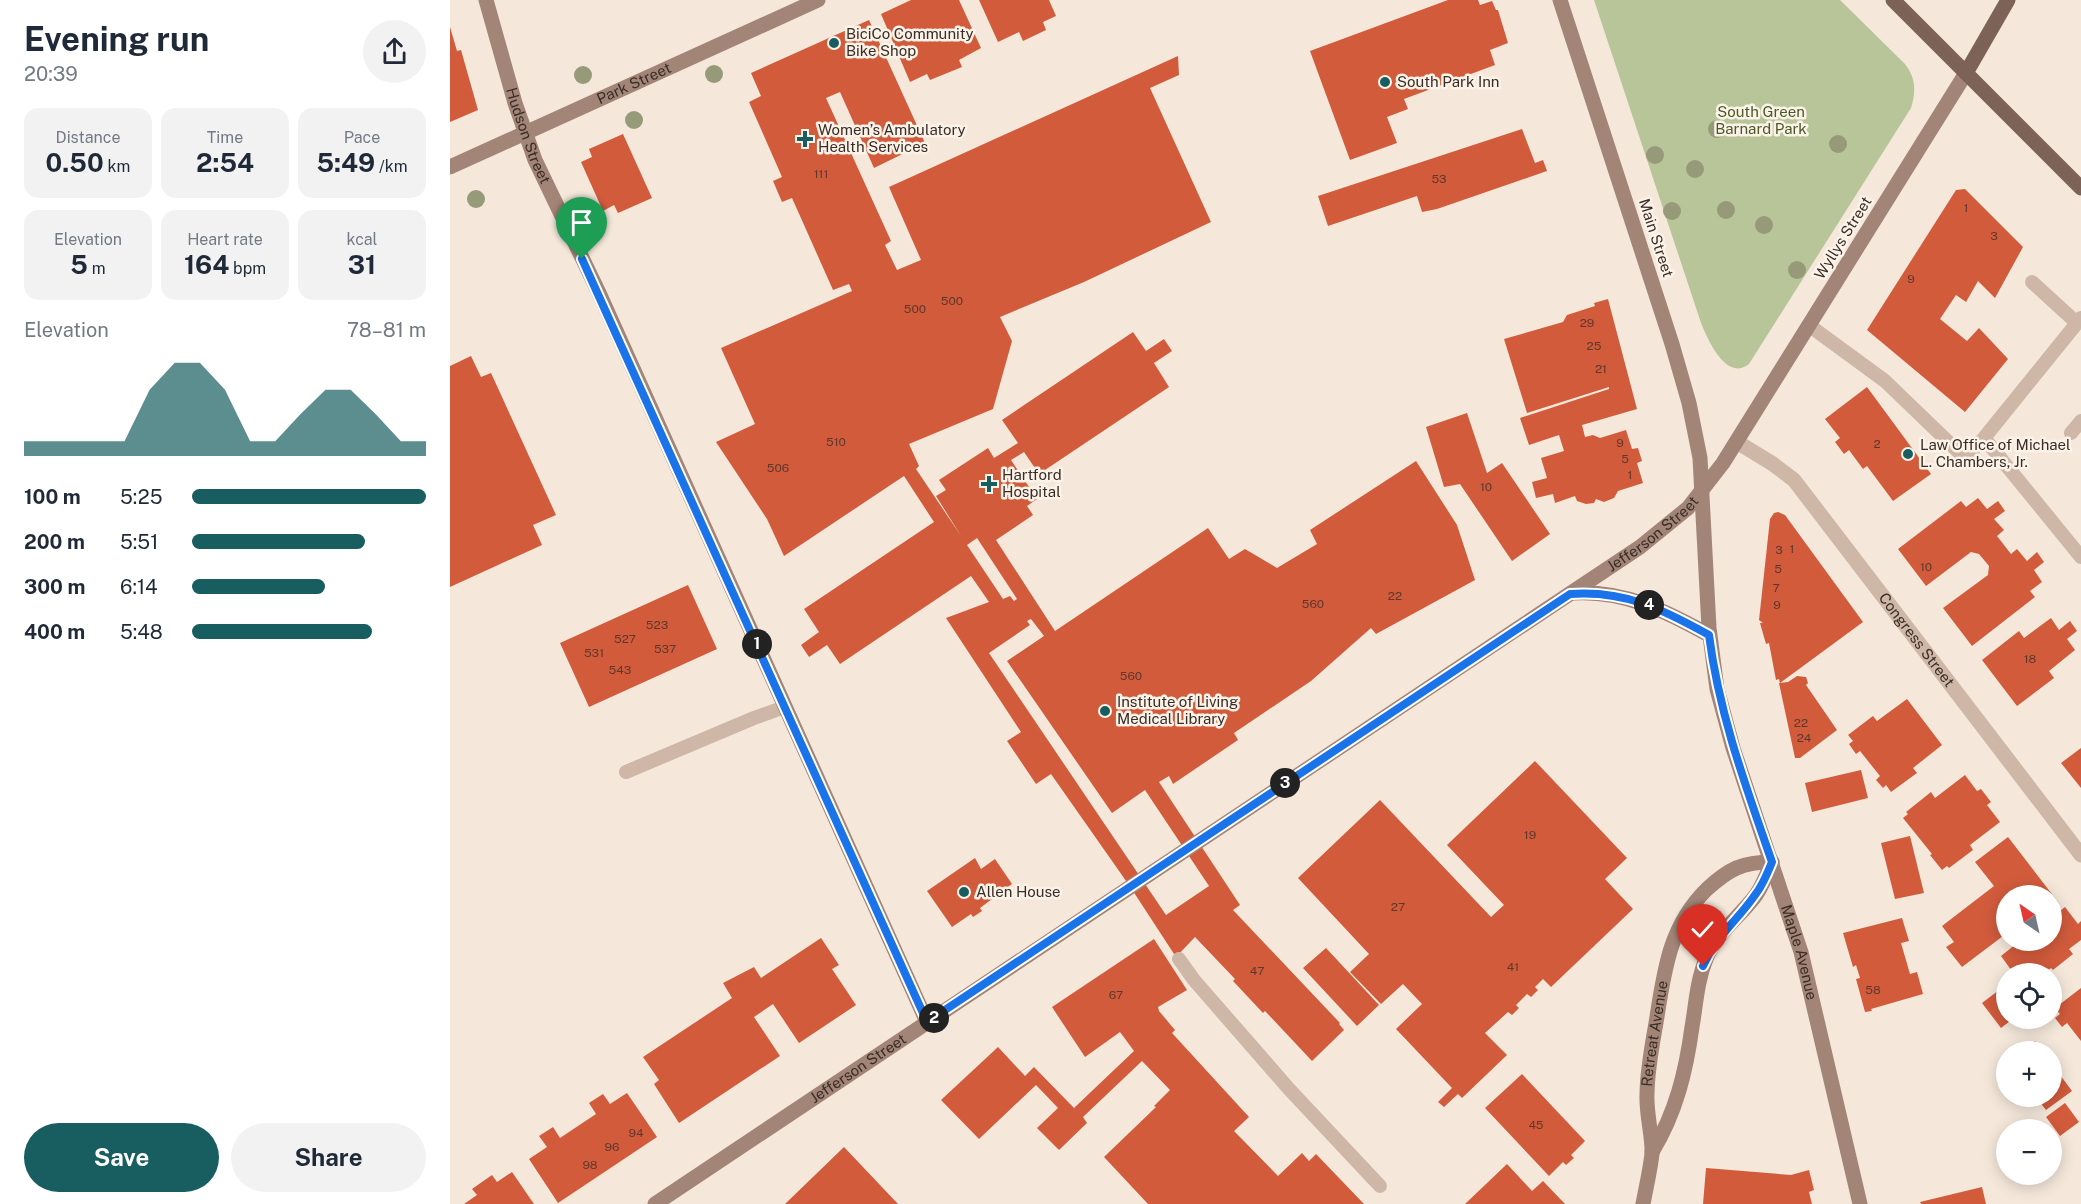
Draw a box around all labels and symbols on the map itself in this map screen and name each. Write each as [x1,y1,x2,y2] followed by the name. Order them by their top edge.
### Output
[846,25,974,59] place label: BiciCo Community Bike Shop
[827,36,841,50] marker: BiciCo Community Bike Shop
[594,59,674,107] street label: Park Street
[1397,73,1500,90] place label: South Park Inn
[1378,75,1392,89] marker: South Park Inn
[503,85,554,186] street label: Hudson Street
[1715,103,1807,137] park label: South Green Barnard Park
[818,121,966,155] place label: Women’s Ambulatory Health Services
[796,130,814,148] marker: Women’s Ambulatory Health Services
[814,167,828,181] house number: 111
[1431,172,1447,186] house number: 53
[1811,193,1875,282] street label: Wyllys Street
[1636,196,1677,279] street label: Main Street
[556,197,607,259] pin
[1964,201,1968,215] house number: 1
[1990,229,1998,243] house number: 3
[1907,272,1915,286] house number: 9
[941,294,963,308] house number: 500
[904,302,926,316] house number: 500
[1580,316,1594,330] house number: 29
[1587,339,1602,353] house number: 25
[1595,362,1607,376] house number: 21
[826,435,846,449] house number: 510
[1616,436,1624,450] house number: 9
[1920,436,2071,470] place label: Law Office of Michael L. Chambers, Jr.
[1873,437,1881,451] house number: 2
[1901,447,1915,461] marker: Law Office of Michael L. Chambers, Jr.
[1621,452,1629,466] house number: 5
[767,461,789,475] house number: 506
[1002,466,1062,500] place label: Hartford Hospital
[1628,468,1632,482] house number: 1
[980,475,998,493] marker: Hartford Hospital
[1480,480,1492,494] house number: 10
[1603,493,1702,575] street label: Jefferson Street
[1790,542,1794,556] house number: 1
[1775,543,1783,557] house number: 3
[1920,560,1932,574] house number: 10
[1774,562,1782,576] house number: 5
[1772,581,1780,595] house number: 7
[1388,589,1402,603] house number: 22
[1876,589,1958,690] street label: Congress Street
[1634,590,1664,620] pin: 4
[1302,597,1324,611] house number: 560
[1773,598,1781,612] house number: 9
[646,618,668,632] house number: 523
[742,629,772,659] pin: 1
[614,632,636,646] house number: 527
[654,642,676,656] house number: 537
[584,646,604,660] house number: 531
[2024,652,2037,666] house number: 18
[609,663,631,677] house number: 543
[1120,669,1142,683] house number: 560
[1117,693,1238,727] place label: Institute of Living Medical Library
[1098,704,1112,718] marker: Institute of Living Medical Library
[1794,716,1808,730] house number: 22
[1797,731,1812,745] house number: 24
[1270,768,1300,798] pin: 3
[1524,828,1536,842] house number: 19
[976,883,1061,900] place label: Allen House
[957,885,971,899] marker: Allen House
[1996,885,2062,951] north arrow
[1391,900,1405,914] house number: 27
[1778,902,1821,1001] street label: Maple Avenue
[1677,904,1728,966] pin
[1507,960,1519,974] house number: 41
[1250,964,1264,978] house number: 47
[1638,979,1671,1087] street label: Retreat Avenue
[1865,983,1881,997] house number: 58
[1109,988,1123,1002] house number: 67
[919,1003,949,1033] pin: 2
[806,1030,909,1106] street label: Jefferson Street
[1528,1118,1544,1132] house number: 45
[628,1126,644,1140] house number: 94
[605,1140,619,1154] house number: 96
[582,1158,598,1172] house number: 98

